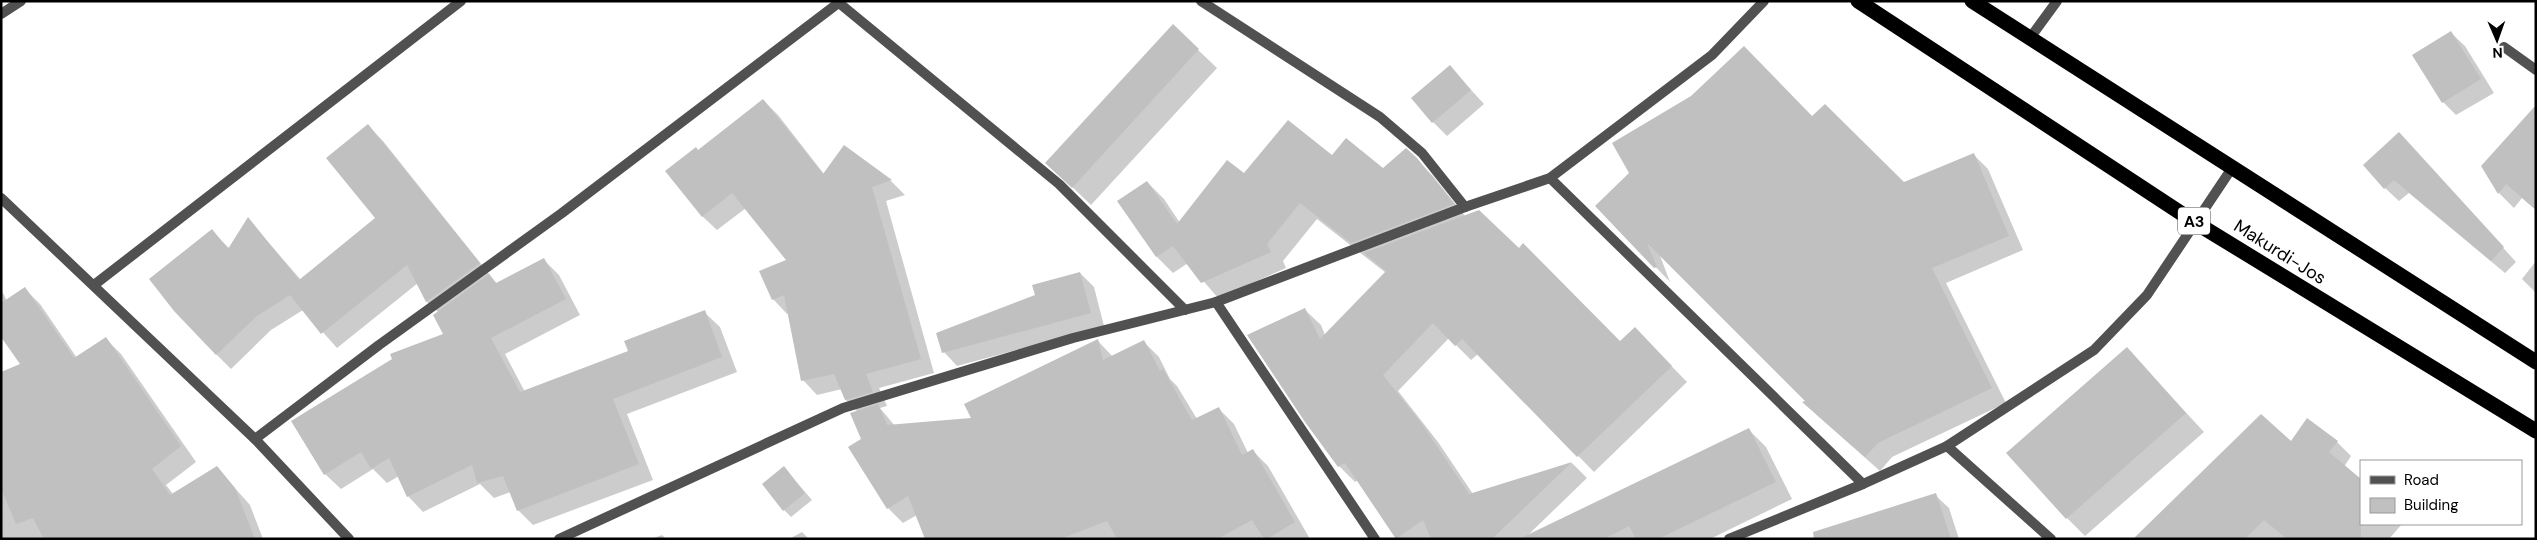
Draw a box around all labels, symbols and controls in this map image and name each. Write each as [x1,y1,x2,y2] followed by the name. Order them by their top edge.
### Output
[2472,15,2522,65] north arrow
[2492,44,2503,62] text: N
[2178,208,2210,235] road number: A3
[2229,214,2331,290] street label: Makurdi-Jos
[2360,460,2522,525] legend
[2404,470,2439,490] text: Road
[2404,495,2459,515] text: Building

